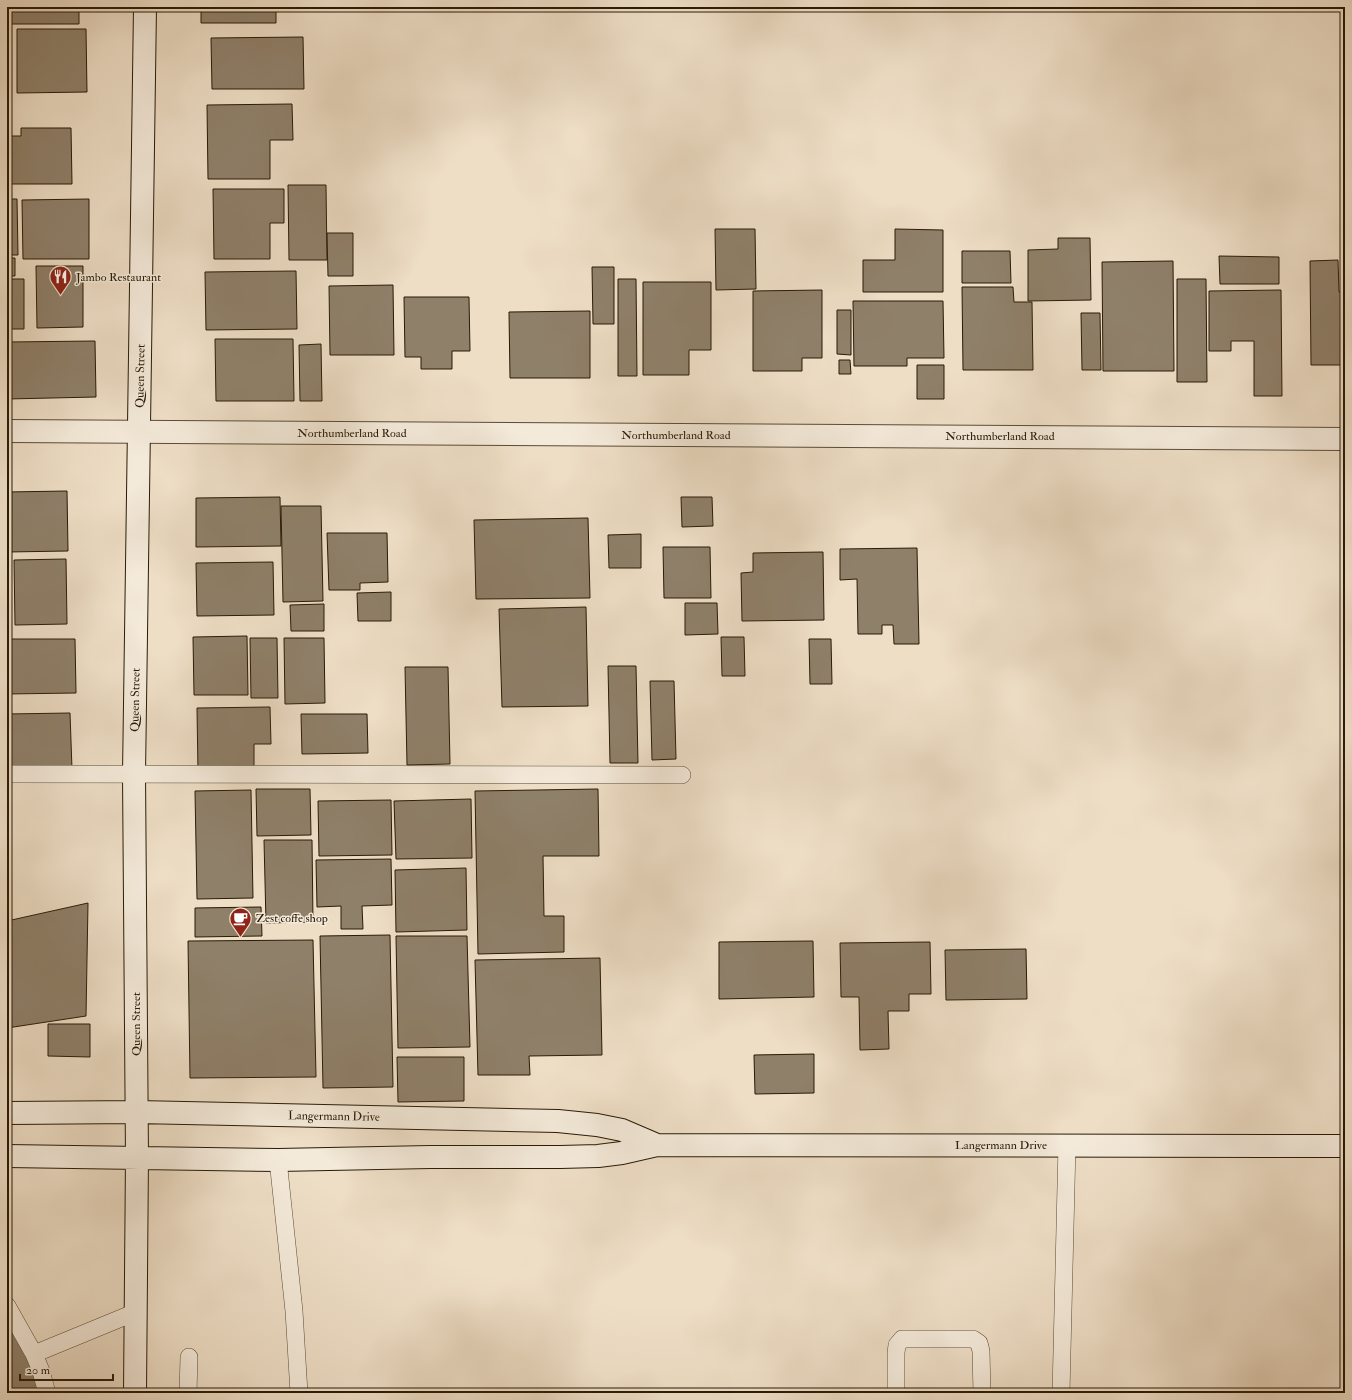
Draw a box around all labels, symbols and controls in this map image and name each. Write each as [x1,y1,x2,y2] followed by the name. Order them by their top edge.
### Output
[47,264,73,297] restaurant icon: Jambo Restaurant
[75,270,161,285] place label: Jambo Restaurant
[132,344,149,408] street label: Queen Street
[297,426,407,441] street label: Northumberland Road
[621,428,731,443] street label: Northumberland Road
[945,429,1055,444] street label: Northumberland Road
[127,668,144,732] street label: Queen Street
[228,905,254,938] cafe icon: Zest coffe shop
[256,911,328,926] place label: Zest coffe shop
[129,992,144,1056] street label: Queen Street
[288,1108,380,1125] street label: Langermann Drive
[955,1138,1047,1153] street label: Langermann Drive
[20,1356,113,1382] scale bar
[26,1363,51,1378] text: 20 m

